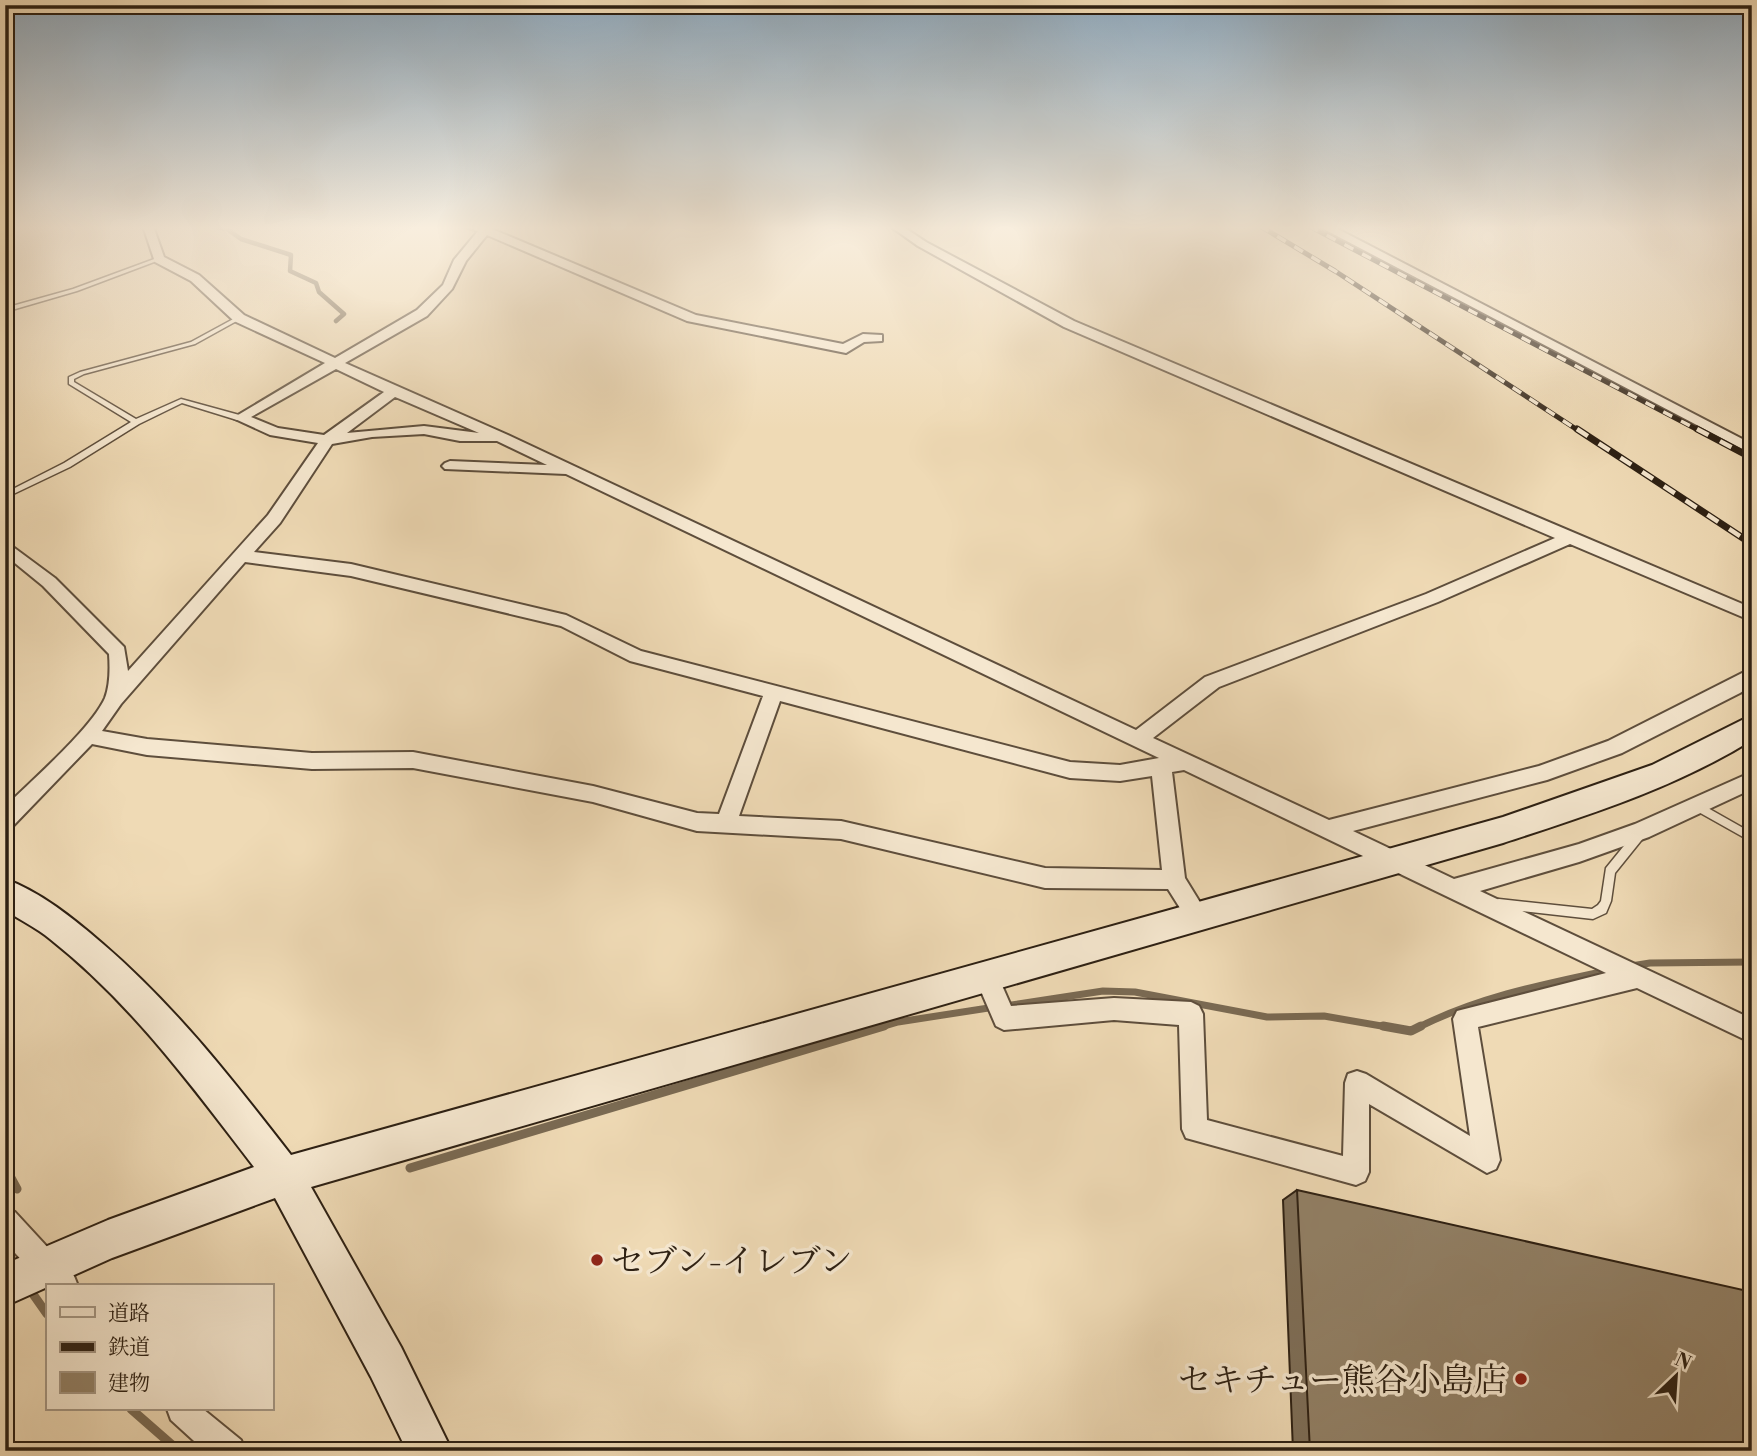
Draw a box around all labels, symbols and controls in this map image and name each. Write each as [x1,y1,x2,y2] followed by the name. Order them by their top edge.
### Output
[611,1242,852,1283] place label: セブン-イレブン
[589,1252,605,1268] marker: セブン-イレブン
[46,1284,273,1410] legend
[108,1301,150,1327] text: 道路
[108,1335,150,1361] text: 鉄道
[1642,1340,1712,1410] north arrow
[1671,1347,1695,1376] text: N
[1178,1361,1507,1402] place label: セキチュー熊谷小島店
[108,1371,150,1397] text: 建物
[1513,1371,1529,1387] marker: セキチュー熊谷小島店

